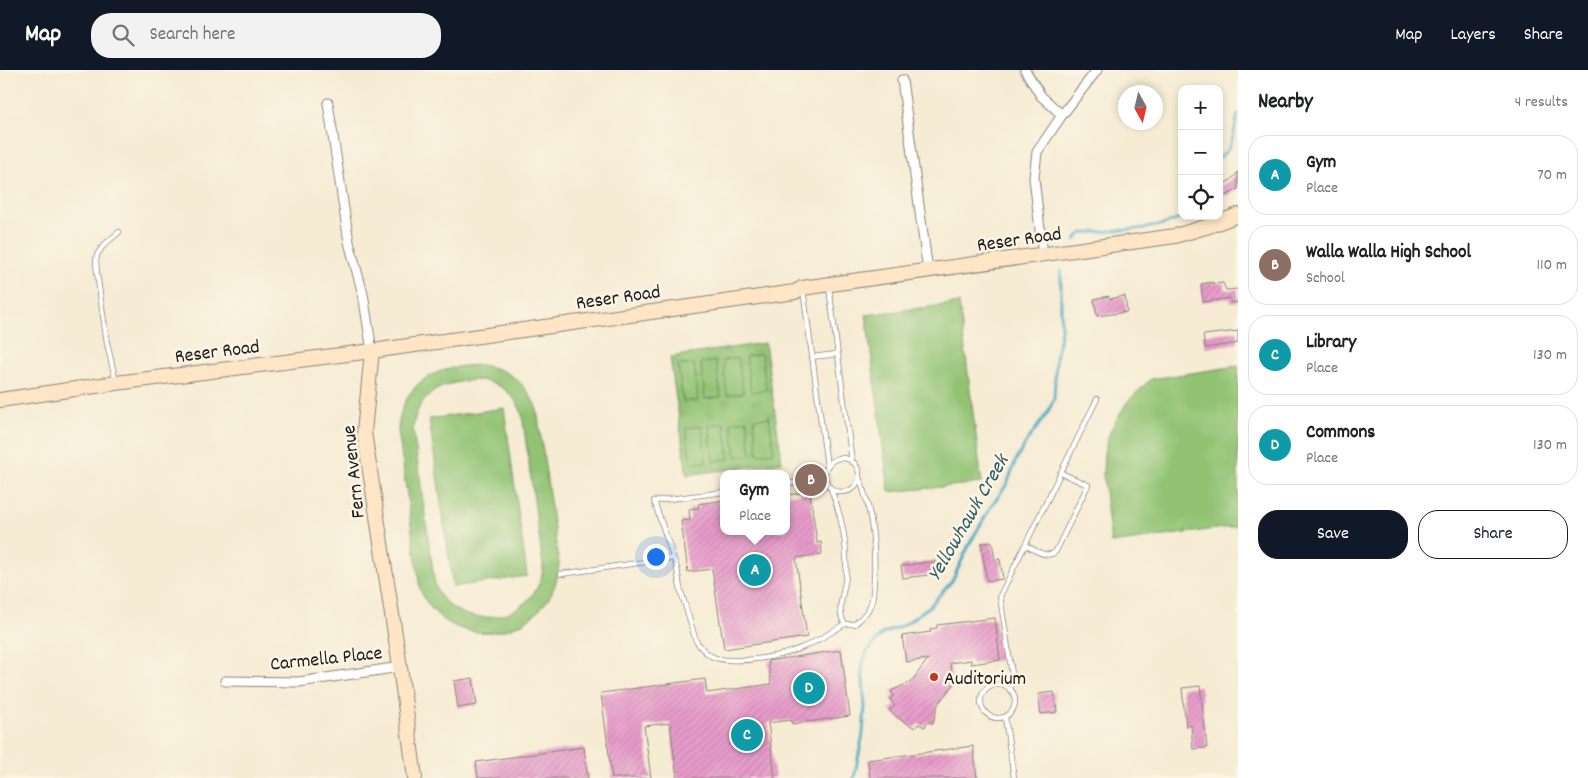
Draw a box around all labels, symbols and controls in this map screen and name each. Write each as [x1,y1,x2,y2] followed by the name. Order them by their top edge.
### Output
[91,13,441,58] search box
[25,18,61,52] text: Map
[109,21,137,49] icon: search
[149,22,235,49] text: Search here
[1395,23,1422,48] text: Map
[1450,23,1496,48] text: Layers
[1524,23,1563,48] text: Share
[1118,85,1163,130] north arrow
[1178,85,1223,220] map controls
[1178,85,1223,130] button: +
[1258,88,1313,118] text: Nearby
[1515,91,1568,114] text: 4 results
[1178,130,1223,175] button: −
[1306,150,1336,177] text: Gym
[1271,164,1279,187] text: A
[1537,164,1567,187] text: 70 m
[1178,175,1223,220] button: locate
[1306,177,1338,200] text: Place
[975,221,1064,261] street label: Reser Road
[1306,240,1471,267] text: Walla Walla High School
[1271,254,1279,277] text: B
[1537,254,1567,277] text: 110 m
[1306,267,1345,290] text: School
[574,279,663,319] street label: Reser Road
[1306,330,1356,357] text: Library
[173,334,261,372] street label: Reser Road
[1271,344,1279,367] text: C
[1533,344,1567,367] text: 130 m
[1306,357,1338,380] text: Place
[1306,420,1375,447] text: Commons
[336,423,374,520] street label: Fern Avenue
[1271,434,1279,457] text: D
[1533,434,1567,457] text: 130 m
[1306,447,1338,470] text: Place
[921,448,1019,587] water label: Yellowhawk Creek
[795,461,827,499] pin: B
[720,470,790,535] popup
[739,478,769,505] text: Gym
[739,505,771,528] text: Place
[1258,510,1408,559] button: Save
[1418,510,1568,559] button: Share
[643,544,669,570] your location
[739,551,771,589] pin: A
[269,640,384,680] street label: Carmella Place
[944,666,1026,694] place label: Auditorium
[793,669,825,707] pin: D
[928,671,940,683] marker: Auditorium
[731,716,763,754] pin: C

